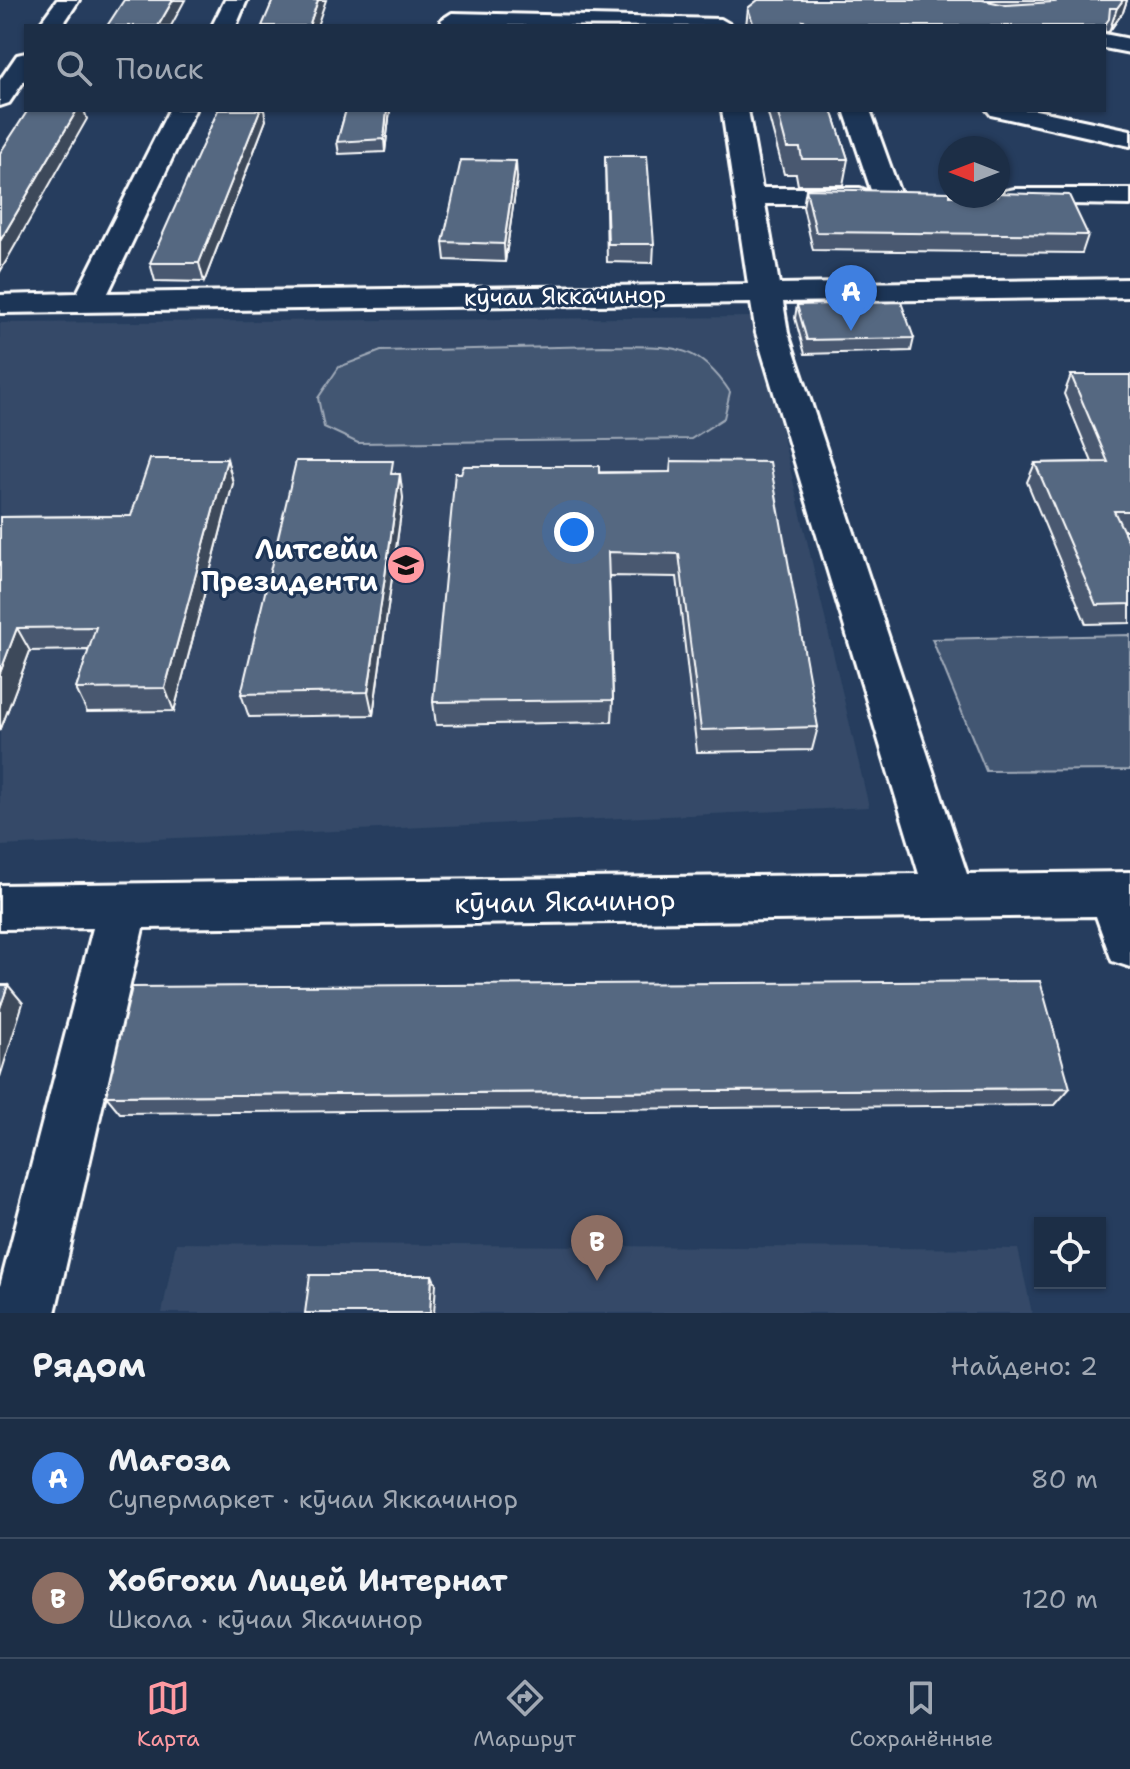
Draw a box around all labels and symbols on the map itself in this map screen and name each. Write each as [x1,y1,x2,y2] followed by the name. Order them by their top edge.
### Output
[938,136,1010,208] north arrow
[825,265,877,331] pin: A
[464,278,666,314] street label: кӯчаи Яккачинор
[554,512,594,552] your location
[201,530,378,600] place label: Литсейи Президенти
[385,544,427,586] school or university icon: Литсейи Президенти
[454,880,676,922] street label: кӯчаи Якачинор
[571,1215,623,1281] pin: B

